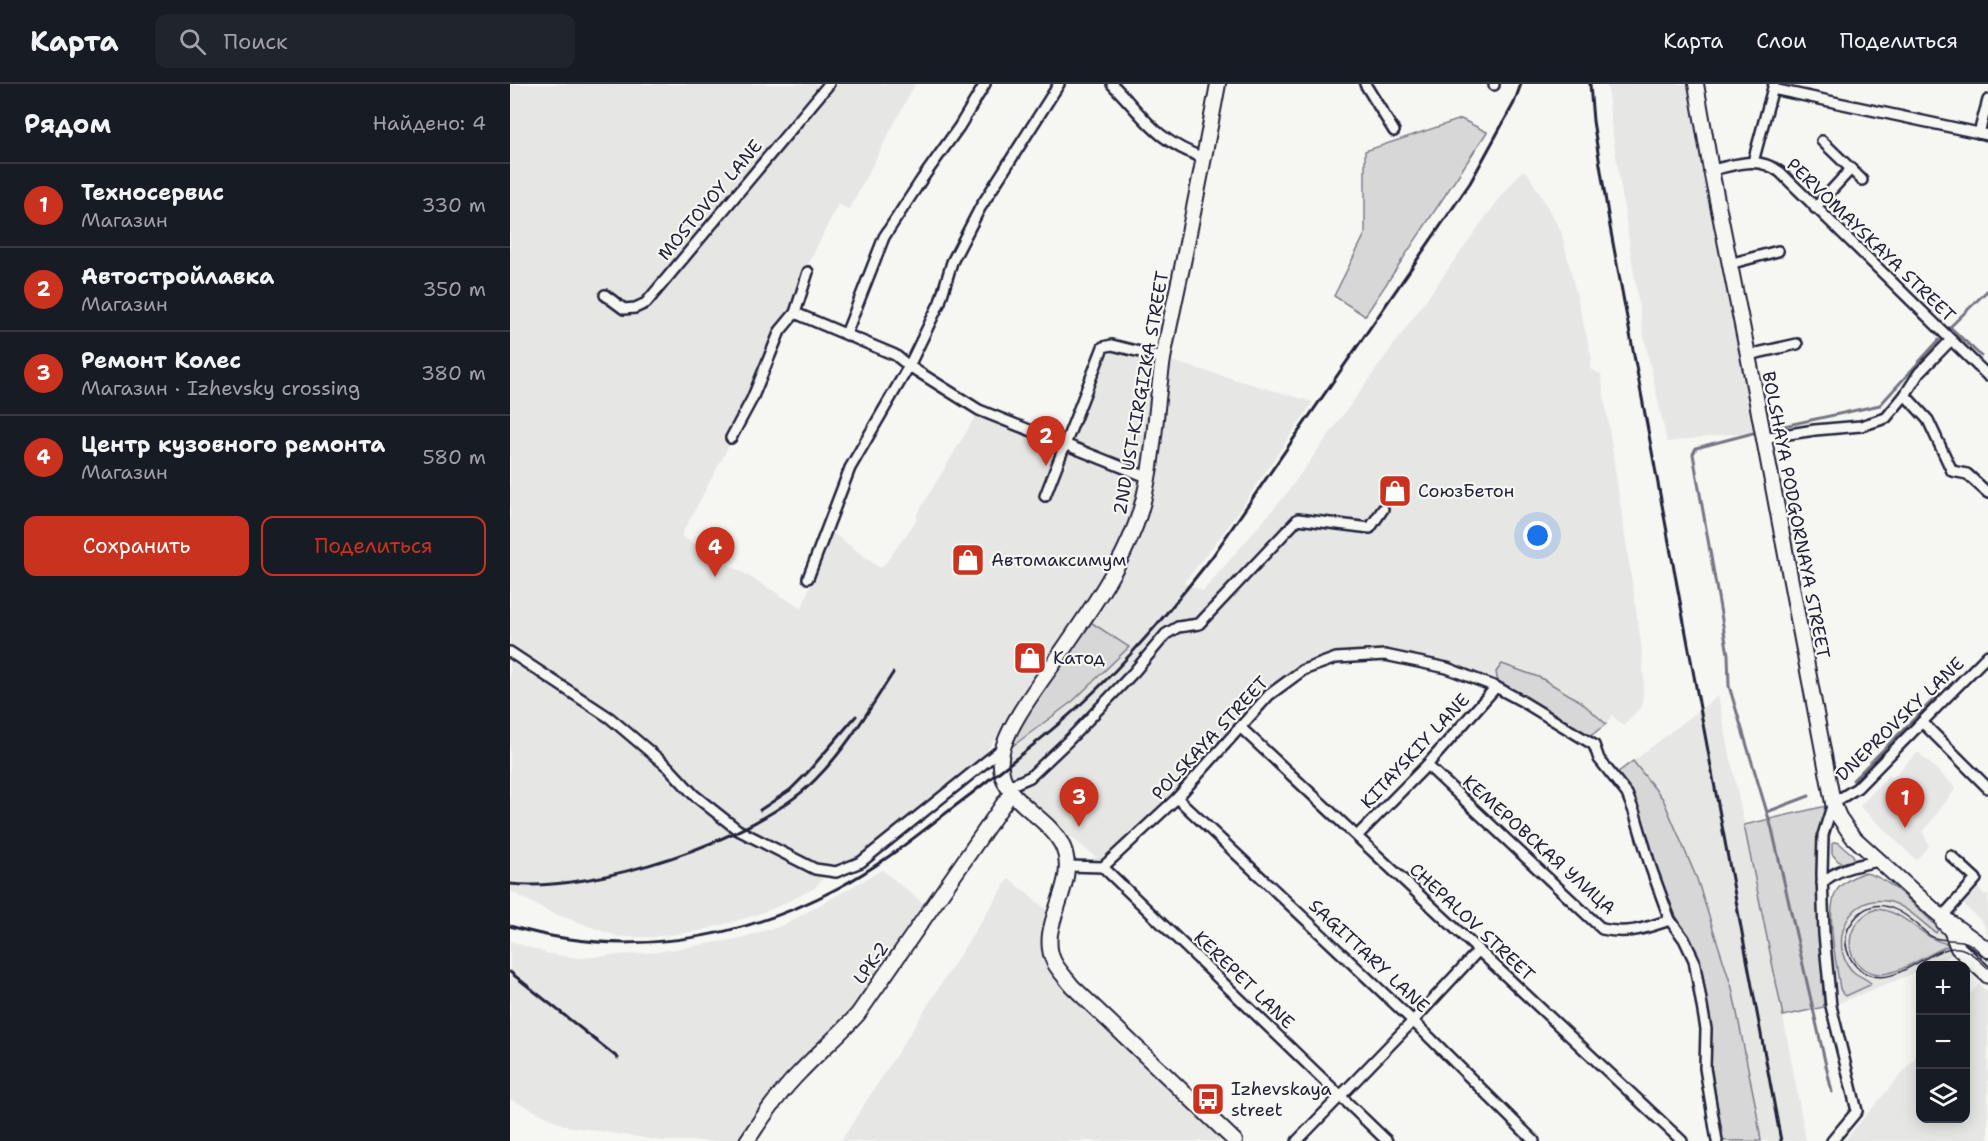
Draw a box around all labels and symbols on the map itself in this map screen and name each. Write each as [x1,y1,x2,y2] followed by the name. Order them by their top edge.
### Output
[652,135,768,265] street label: MOSTOVOY LANE
[1781,153,1961,327] street label: PERVOMAYSKAYA STREET
[1108,269,1174,517] street label: 2ND UST-KIRGIZKA STREET
[1756,369,1836,661] street label: BOLSHAYA PODGORNAYA STREET
[1026,416,1066,466] pin: 2
[1377,473,1413,509] shop icon: СоюзБетон
[1418,479,1514,503] place label: СоюзБетон
[1523,521,1552,550] your location
[696,528,734,577] pin: 4
[950,542,986,578] shop icon: Автомаксимум
[991,548,1126,572] place label: Автомаксимум
[1012,640,1048,676] shop icon: Катод
[1053,646,1106,670] place label: Катод
[1831,652,1969,786] street label: DNEPROVSKY LANE
[1146,671,1274,805] street label: POLSKAYA STREET
[1355,688,1475,814] street label: KITAYSKIY LANE
[1458,770,1620,920] street label: КЕМЕРОВСКАЯ УЛИЦА
[1060,778,1098,827] pin: 3
[1886,778,1924,828] pin: 1
[1404,858,1540,986] street label: CHEPALOV STREET
[1304,894,1434,1018] street label: SAGITTARY LANE
[1188,926,1300,1034] street label: KEREPET LANE
[848,937,894,989] street label: LPK-2
[1231,1077,1332,1122] place label: Izhevskaya street
[1190,1081,1226,1117] bus stop icon: Izhevskaya street

